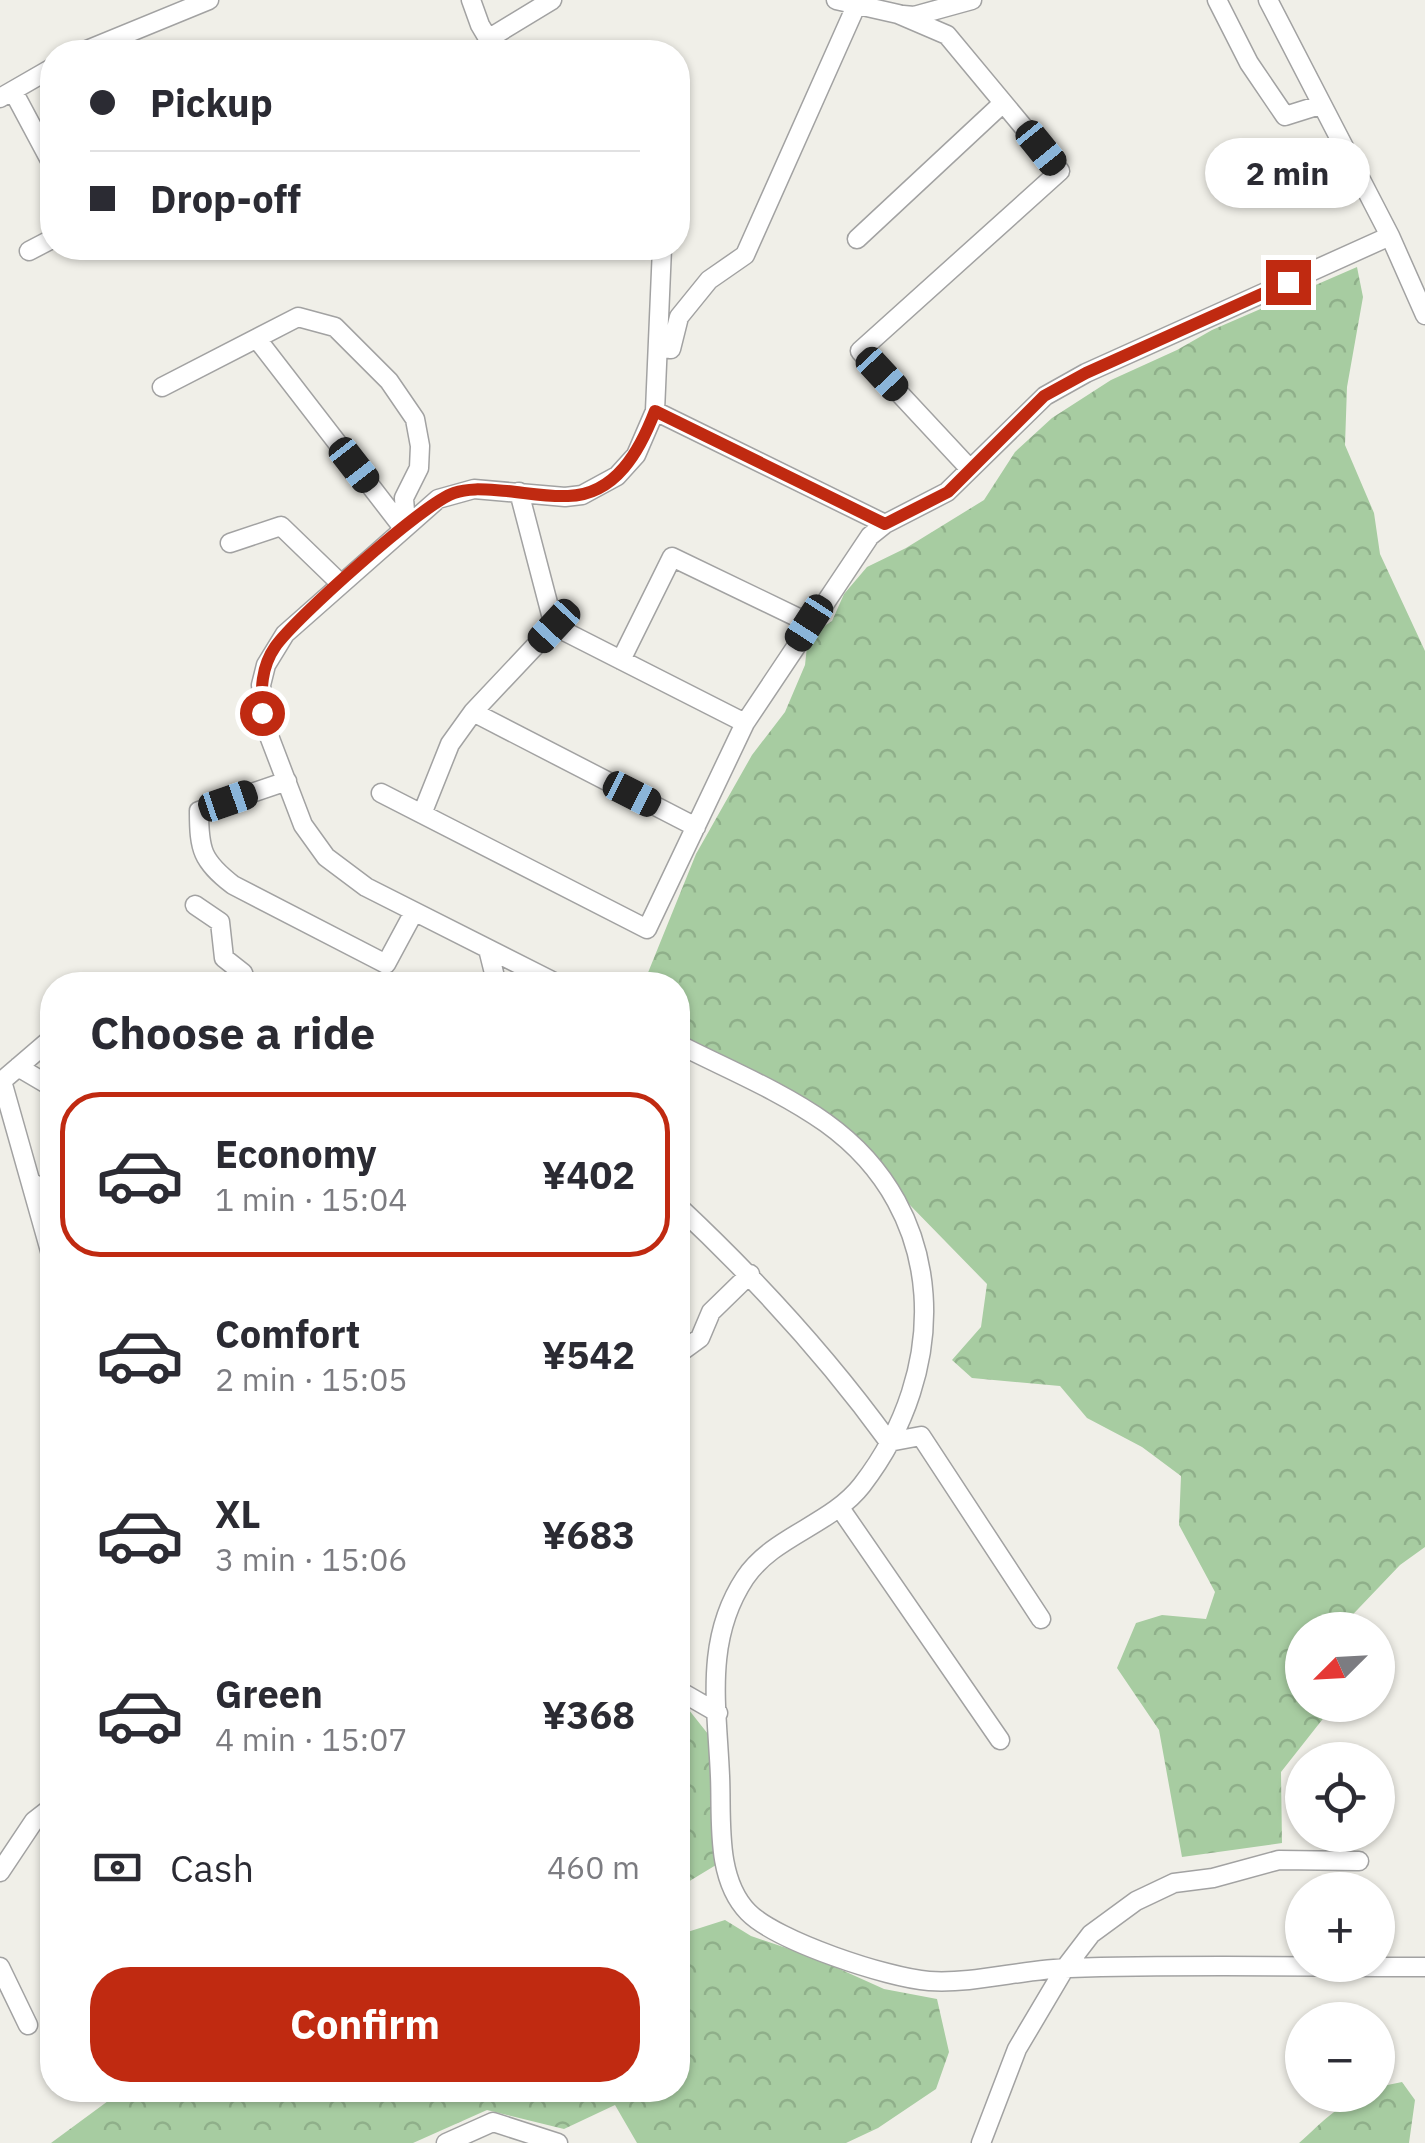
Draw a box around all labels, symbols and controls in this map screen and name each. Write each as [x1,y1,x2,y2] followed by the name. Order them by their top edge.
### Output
[150,78,273,127] text: Pickup
[1010,115,1072,181] car
[1206,137,1370,207] callout: 2 min
[1246,152,1329,194] text: 2 min
[150,174,301,223] text: Drop-off
[1266,260,1311,305] route end
[851,342,913,406] car
[324,432,384,498] car
[780,590,838,656] car
[523,594,585,658] car
[240,691,285,736] route start
[598,767,666,821] car
[195,777,261,825] car
[90,1003,375,1061] text: Choose a ride
[215,1129,377,1178] text: Economy
[95,1130,185,1220] icon: car
[542,1150,635,1199] text: ¥402
[215,1178,408,1220] text: 1 min · 15:04
[215,1309,360,1358] text: Comfort
[95,1310,185,1400] icon: car
[542,1330,635,1379] text: ¥542
[215,1358,408,1400] text: 2 min · 15:05
[215,1489,261,1538] text: XL
[95,1490,185,1580] icon: car
[542,1510,635,1559] text: ¥683
[215,1538,408,1580] text: 3 min · 15:06
[1285,1612,1395,1722] north arrow
[1285,1612,1395,2112] map controls
[215,1669,323,1718] text: Green
[95,1670,185,1760] icon: car
[542,1690,635,1739] text: ¥368
[215,1718,408,1760] text: 4 min · 15:07
[1285,1742,1395,1852] button: locate
[90,1840,145,1895] icon: cash
[170,1843,254,1892] text: Cash
[547,1846,640,1888] text: 460 m
[1285,1872,1395,1982] button: +
[90,1967,640,2082] button: Confirm
[1285,2002,1395,2112] button: −

